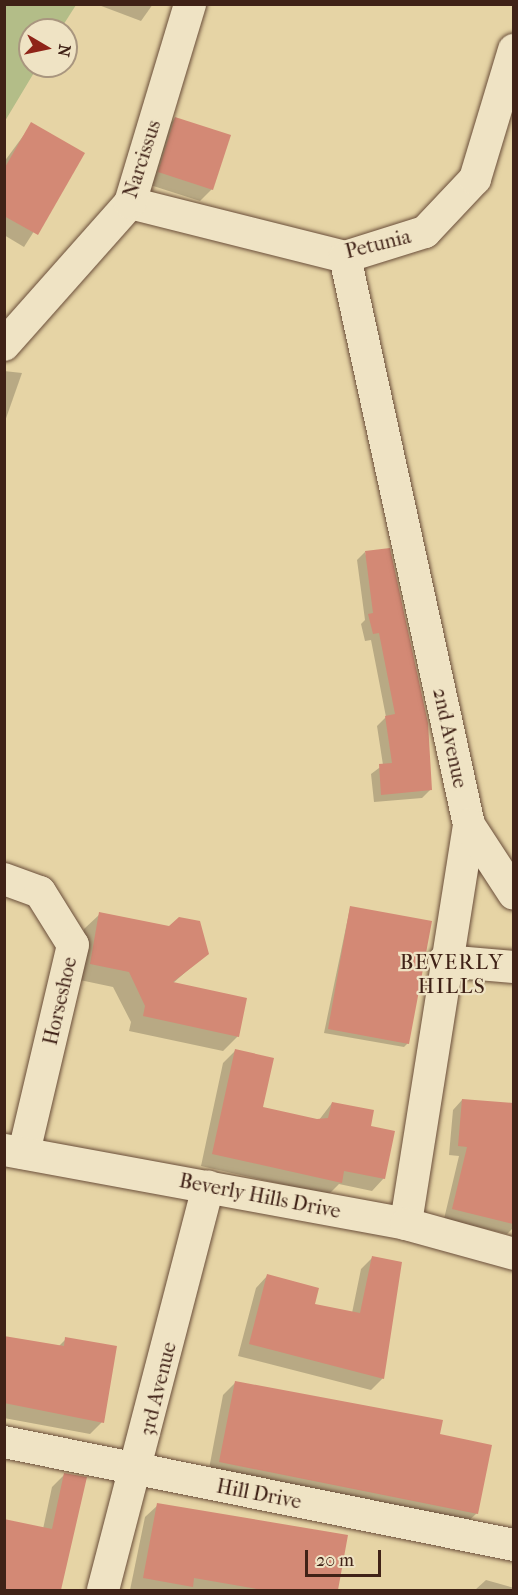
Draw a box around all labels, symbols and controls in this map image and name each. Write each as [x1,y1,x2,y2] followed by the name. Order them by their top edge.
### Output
[18,18,78,78] north arrow
[54,43,75,58] text: N
[118,117,166,201] street label: Narcissus
[343,224,413,264] street label: Petunia
[428,686,472,790] street label: 2nd Avenue
[400,949,504,999] district label: BEVERLY HILLS
[38,955,82,1047] street label: Horseshoe
[177,1169,343,1223] street label: Beverly Hills Drive
[135,1339,181,1439] street label: 3rd Avenue
[215,1474,303,1514] street label: Hill Drive
[308,1538,384,1576] scale bar
[316,1550,354,1571] text: 20 m

